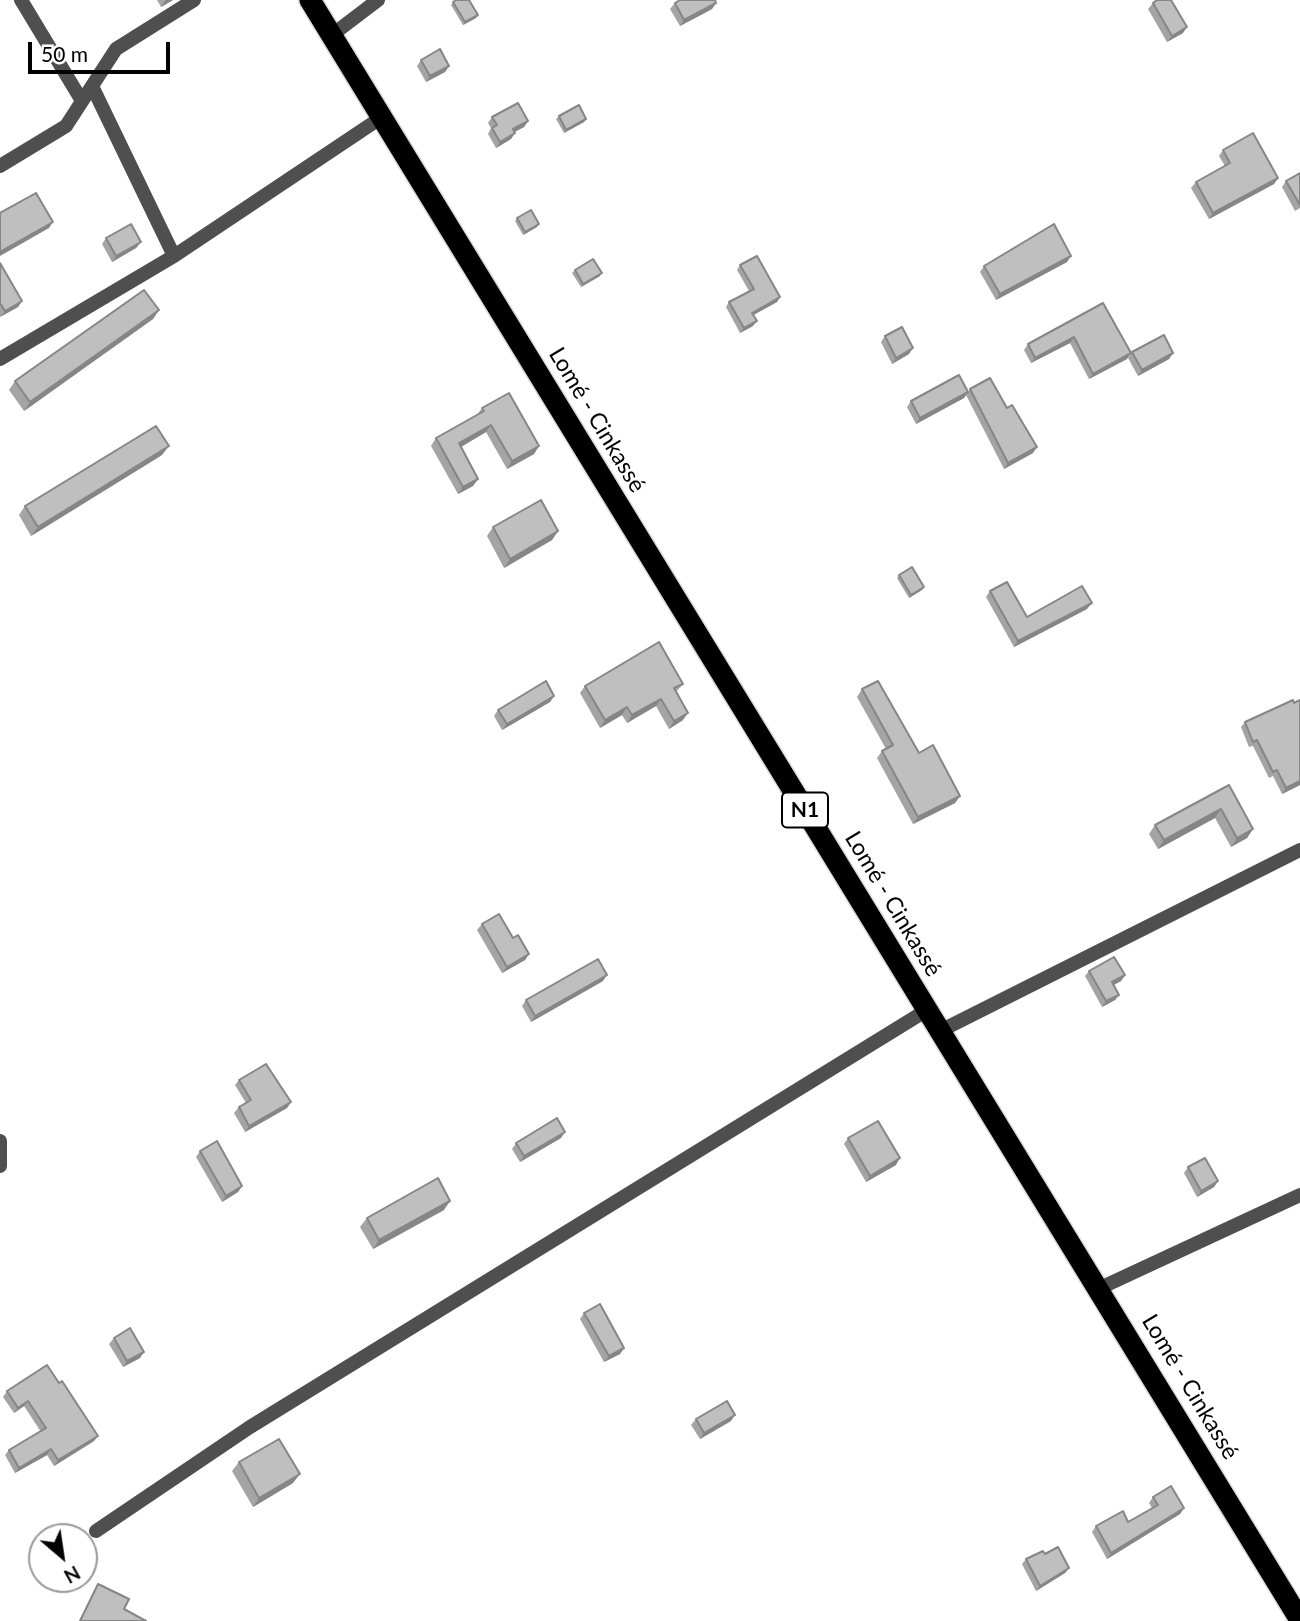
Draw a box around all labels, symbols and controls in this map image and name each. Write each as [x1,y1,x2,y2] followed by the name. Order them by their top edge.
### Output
[32,28,173,72] scale bar
[41,41,88,66] text: 50 m
[543,342,651,498] street label: Lomé - Cinkassé
[782,792,828,828] road number: N1
[839,826,947,982] street label: Lomé - Cinkassé
[1136,1309,1244,1465] street label: Lomé - Cinkassé
[28,1523,98,1593] north arrow
[60,1561,84,1589] text: N

